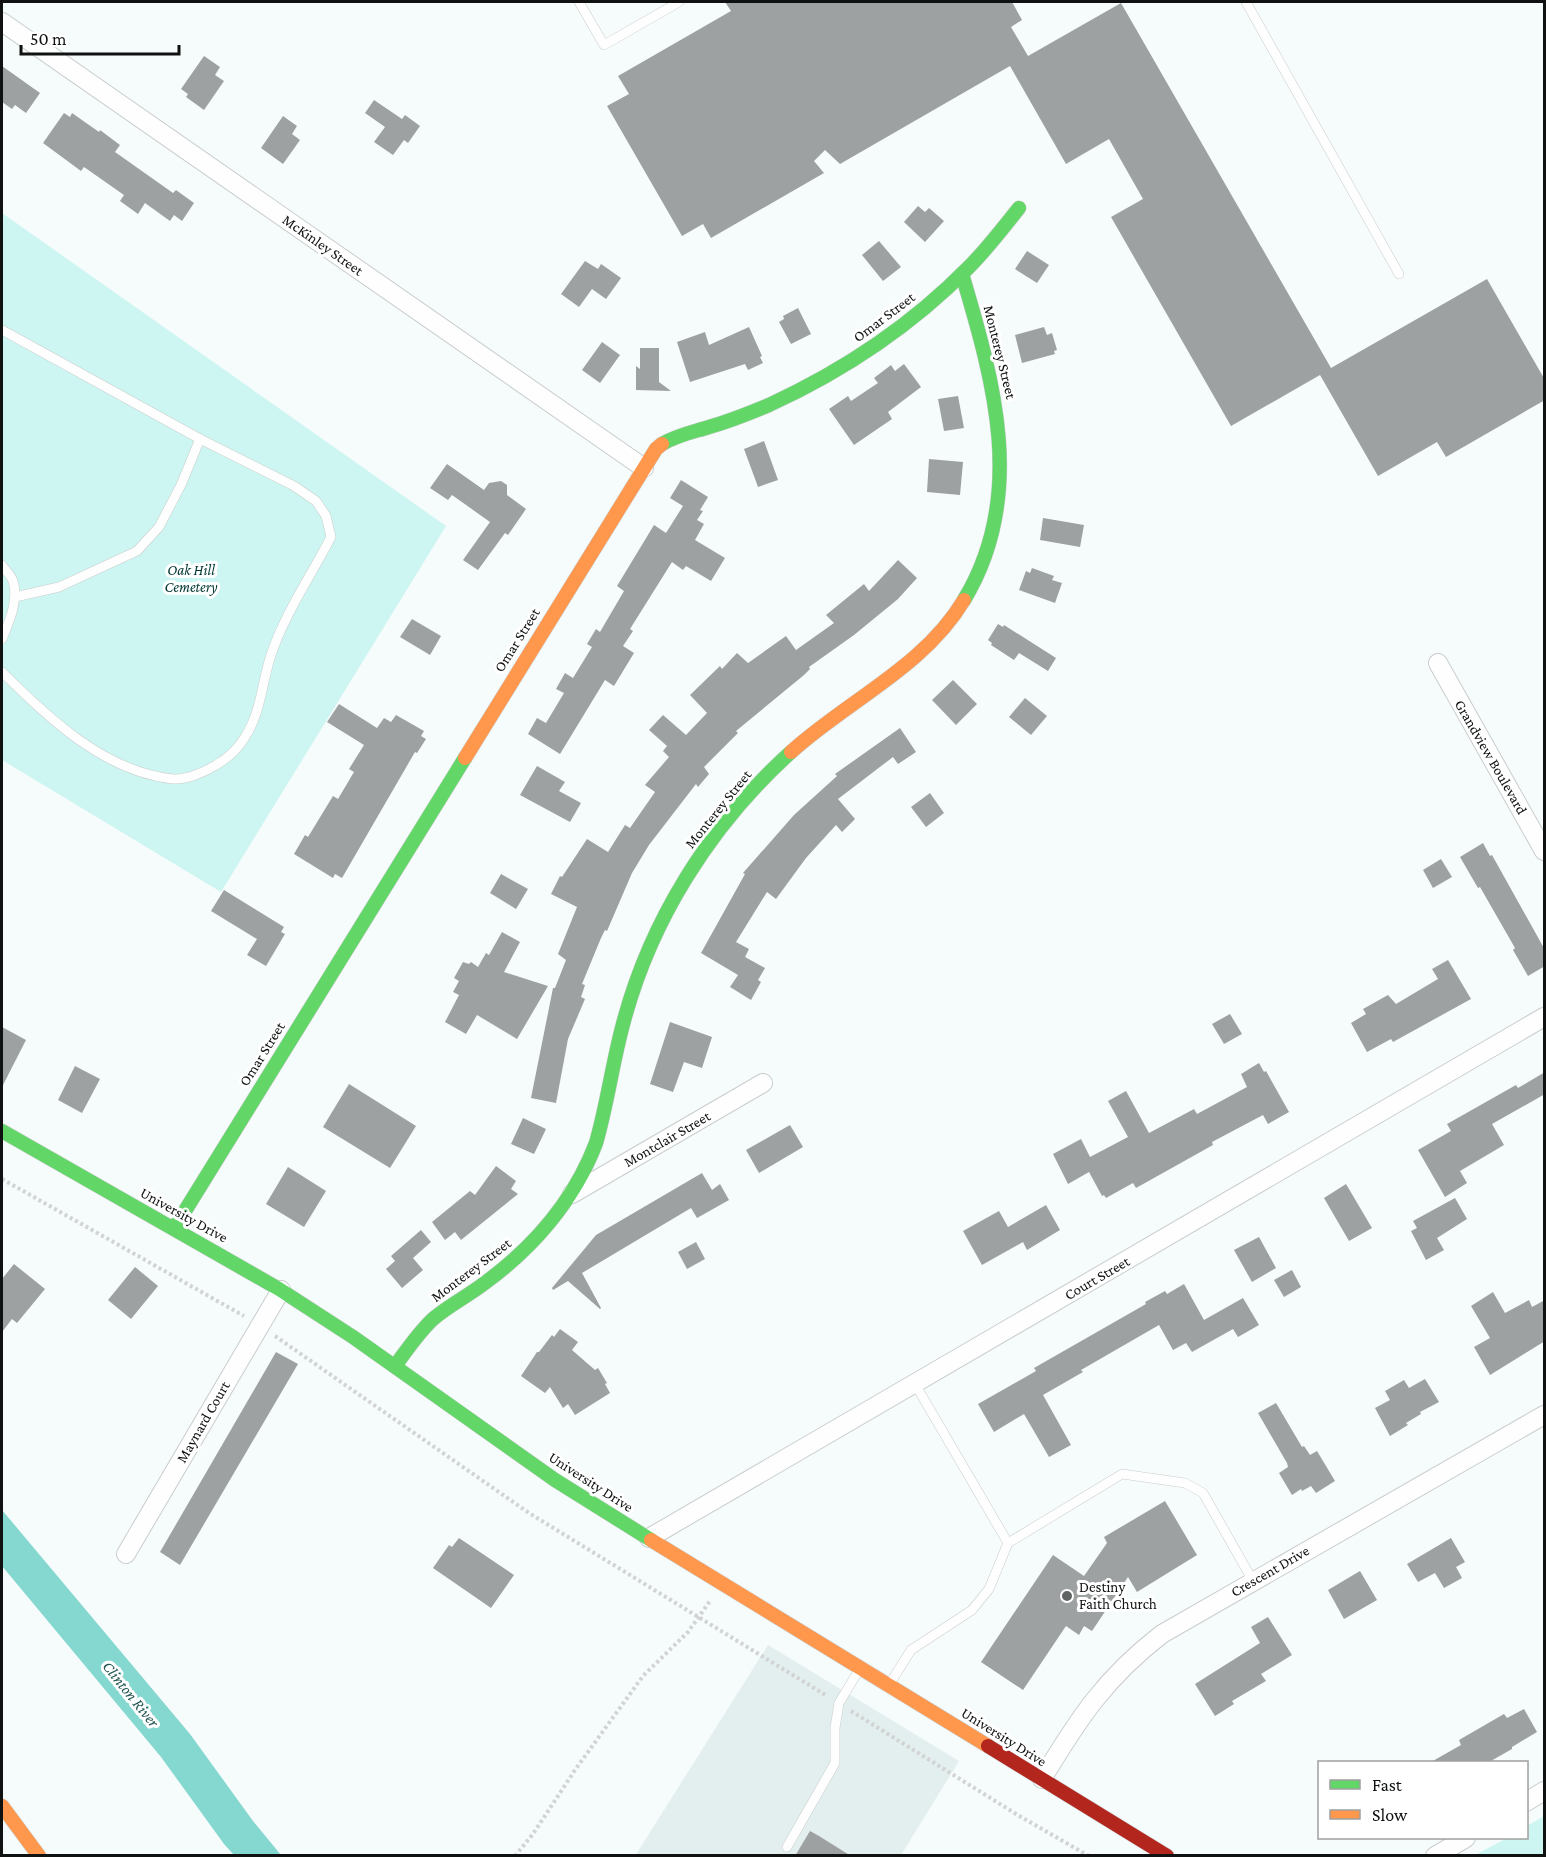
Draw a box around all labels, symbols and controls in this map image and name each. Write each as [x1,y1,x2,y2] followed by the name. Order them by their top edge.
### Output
[21,18,178,56] scale bar
[30,29,67,49] text: 50 m
[279,211,367,280] street label: McKinley Street
[850,288,919,345] street label: Omar Street
[980,304,1020,402] street label: Monterey Street
[164,562,218,596] park label: Oak Hill Cemetery
[491,604,543,675] street label: Omar Street
[1452,697,1530,817] street label: Grandview Boulevard
[682,766,756,852] street label: Monterey Street
[236,1018,288,1089] street label: Omar Street
[621,1107,714,1170] street label: Montclair Street
[137,1184,231,1247] street label: University Drive
[428,1234,516,1306] street label: Monterey Street
[1062,1252,1133,1303] street label: Court Street
[173,1378,234,1466] street label: Maynard Court
[545,1449,637,1516] street label: University Drive
[1228,1542,1312,1600] street label: Crescent Drive
[1079,1579,1157,1612] place label: Destiny Faith Church
[1060,1589,1074,1603] marker: Destiny Faith Church
[99,1658,163,1731] water label: Clinton River
[958,1704,1050,1771] street label: University Drive
[1318,1761,1528,1839] legend
[1372,1775,1403,1795] text: Fast
[1372,1805,1408,1825] text: Slow

